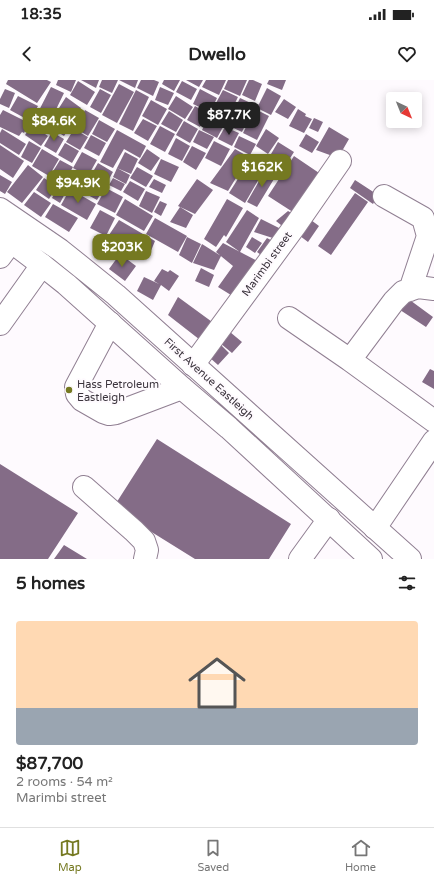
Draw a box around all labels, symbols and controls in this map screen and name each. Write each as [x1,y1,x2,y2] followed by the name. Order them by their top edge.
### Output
[20,5,62,23] text: 18:35
[16,43,38,65] icon: back
[188,43,246,65] text: Dwello
[396,43,418,65] icon: heart
[386,92,422,128] north arrow
[386,92,422,128] map controls
[196,102,262,136] pin: $87.7K
[207,107,251,123] text: $87.7K
[21,108,87,142] pin: $84.6K
[32,113,76,129] text: $84.6K
[234,154,290,188] pin: $162K
[241,159,283,175] text: $162K
[45,170,111,204] pin: $94.9K
[56,175,100,191] text: $94.9K
[239,229,295,299] street label: Marimbi street
[94,234,150,268] pin: $203K
[101,239,143,255] text: $203K
[162,335,256,423] street label: First Avenue Eastleigh
[77,378,159,404] place label: Hass Petroleum Eastleigh
[64,385,74,395] marker: Hass Petroleum Eastleigh
[396,572,418,594] icon: filters
[16,573,85,594] text: 5 homes
[181,647,253,719] icon: home
[16,753,83,774] text: $87,700
[16,774,113,790] text: 2 rooms · 54 m²
[16,790,106,806] text: Marimbi street
[58,837,82,874] tab: Map
[197,837,229,874] tab: Saved
[345,837,376,874] tab: Home

